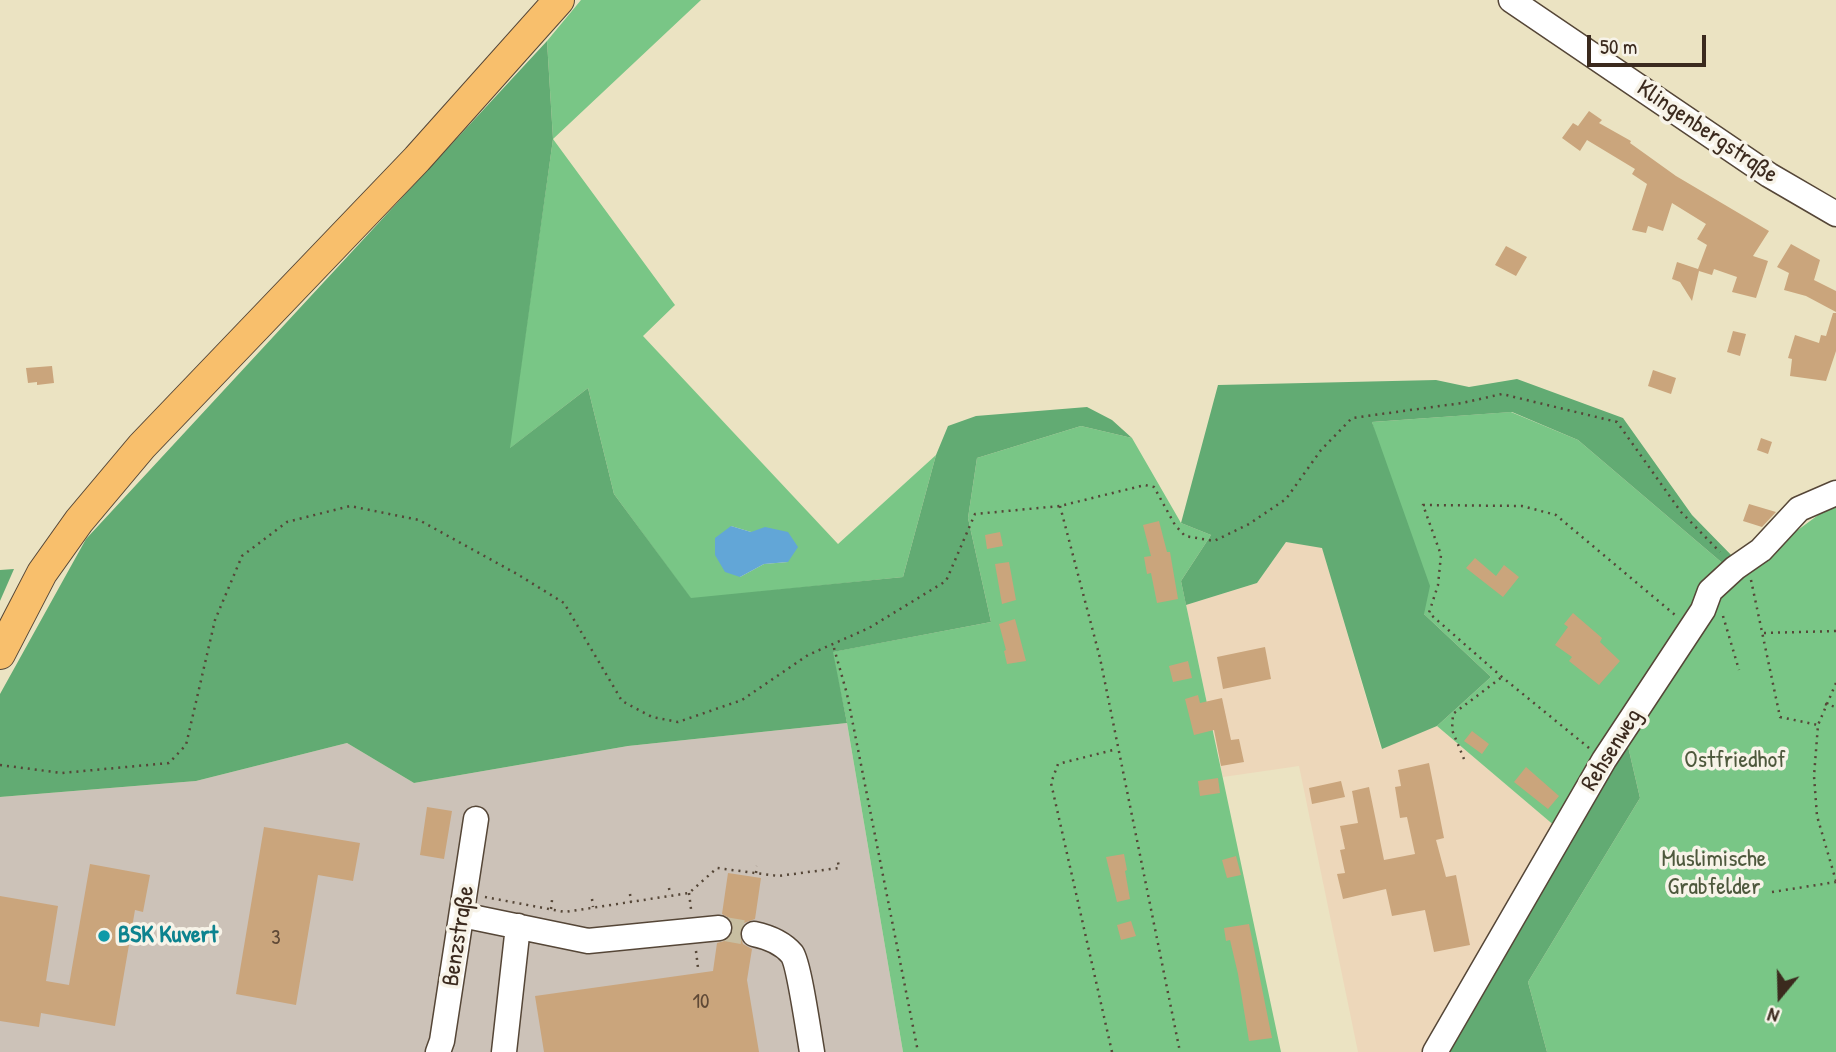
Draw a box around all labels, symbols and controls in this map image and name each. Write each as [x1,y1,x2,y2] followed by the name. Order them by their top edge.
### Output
[1591,21,1710,65] scale bar
[1600,32,1637,61] text: 50 m
[1631,74,1783,190] street label: Klingenbergstraße
[1576,704,1648,796] street label: Rehsenweg
[1684,747,1786,775] park label: Ostfriedhof
[1662,846,1766,902] park label: Muslimische Grabfelder
[437,884,481,988] street label: Benzstraße
[118,922,218,950] place label: BSK Kuvert
[271,925,281,951] house number: 3
[96,928,112,944] marker: BSK Kuvert
[1745,961,1815,1031] north arrow
[692,989,710,1015] house number: 10
[1764,1002,1782,1030] text: N

